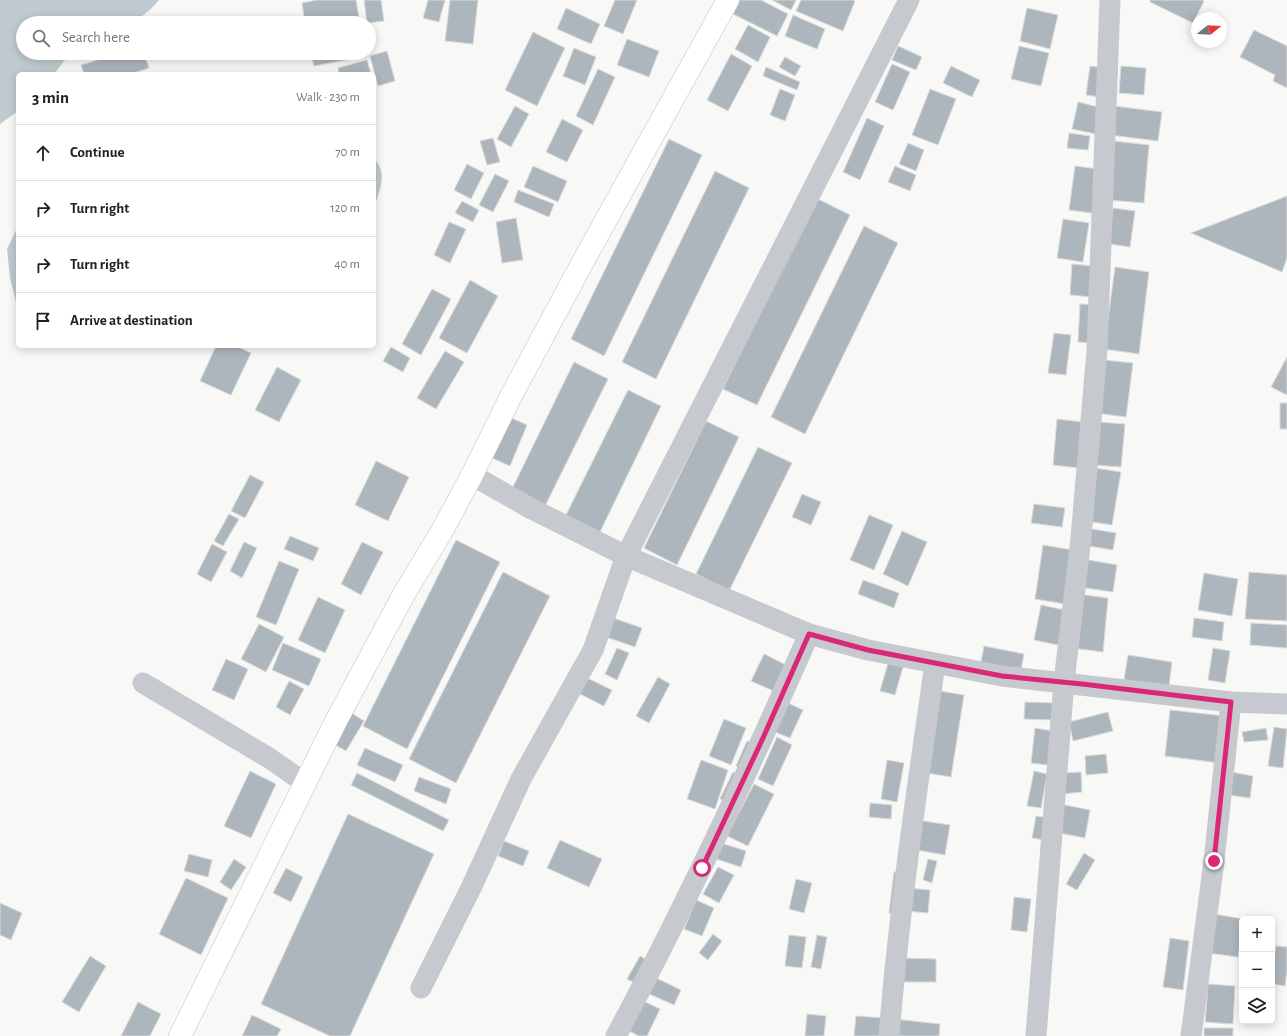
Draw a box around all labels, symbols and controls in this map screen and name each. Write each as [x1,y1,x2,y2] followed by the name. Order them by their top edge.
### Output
[1191,12,1227,48] north arrow
[16,16,376,60] search box
[30,27,52,49] icon: search
[62,30,130,45] text: Search here
[32,89,69,106] text: 3 min
[296,91,360,104] text: Walk · 230 m
[32,142,54,164] icon: ahead
[70,145,125,160] text: Continue
[335,146,360,159] text: 70 m
[32,198,54,220] icon: right
[70,201,129,216] text: Turn right
[330,202,360,215] text: 120 m
[32,254,54,276] icon: right
[70,257,129,272] text: Turn right
[334,258,360,271] text: 40 m
[32,310,54,332] icon: arrive
[70,313,193,328] text: Arrive at destination
[1205,852,1223,870] route end
[693,859,711,877] route start
[1239,916,1275,1024] map controls
[1239,916,1275,952] button: +
[1239,952,1275,988] button: −
[1239,988,1275,1024] button: layers

